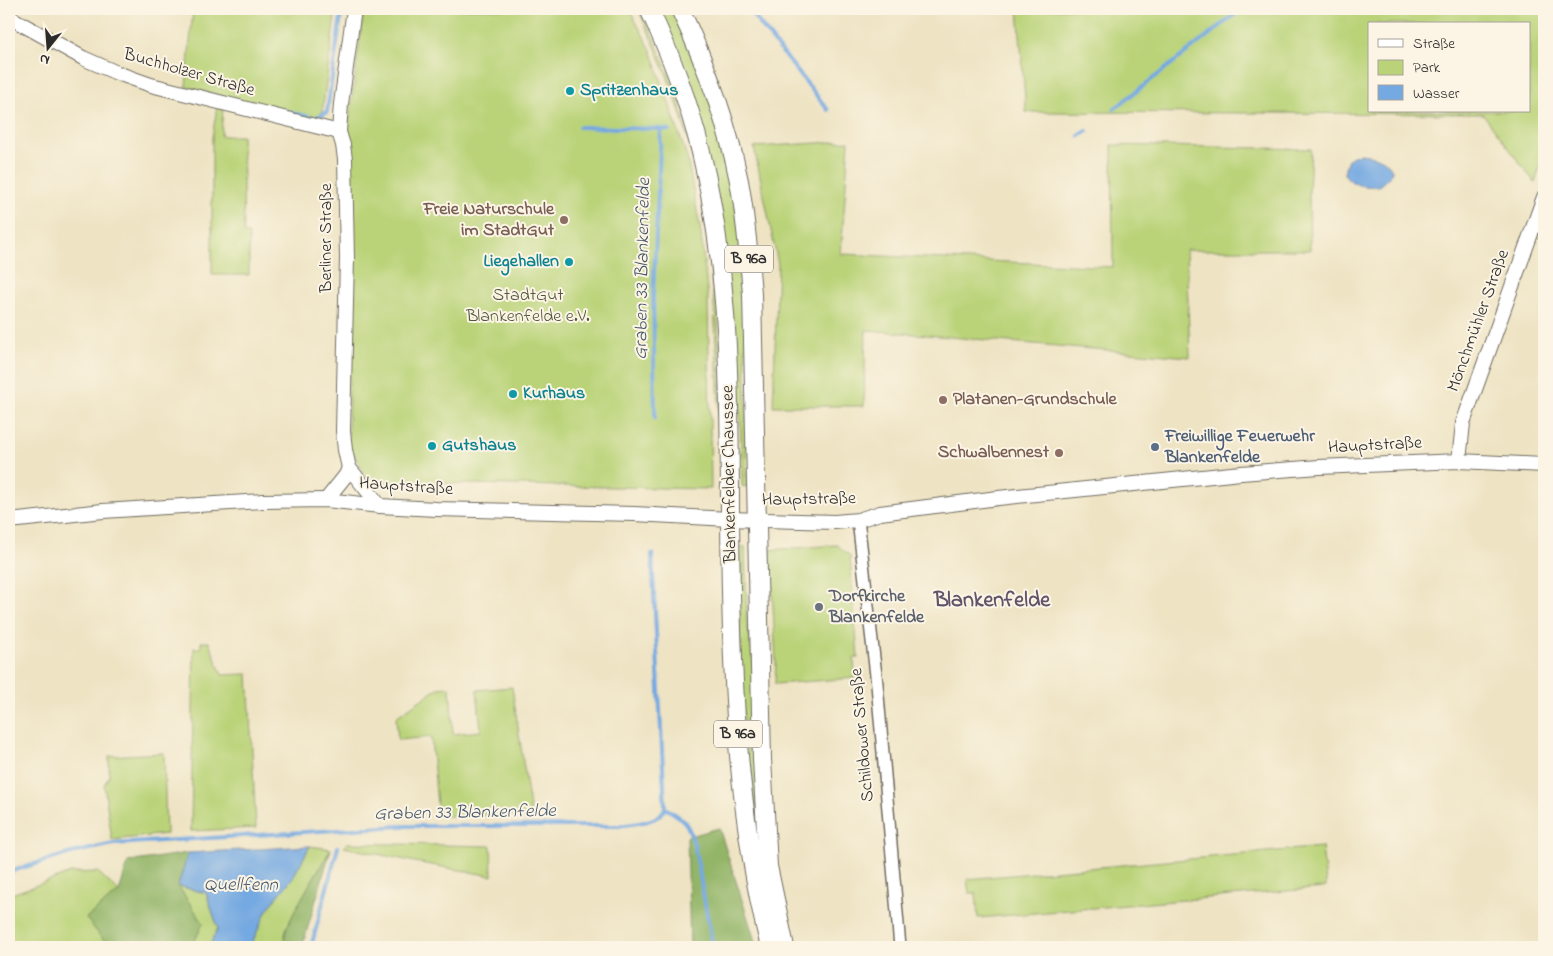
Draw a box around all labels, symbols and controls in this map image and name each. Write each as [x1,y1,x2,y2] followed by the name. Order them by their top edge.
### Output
[22,22,72,72] north arrow
[1368,22,1530,112] legend
[1413,33,1455,55] text: Straße
[119,42,259,104] street label: Buchholzer Straße
[37,48,52,70] text: N
[1413,57,1441,79] text: Park
[580,78,678,104] place label: Spritzenhaus
[1413,83,1460,105] text: Wasser
[564,85,576,97] marker: Spritzenhaus
[628,177,658,360] water label: Graben 33 Blankenfelde
[314,182,340,294] street label: Berliner Straße
[423,197,555,244] place label: Freie Naturschule im StadtGut
[558,214,570,226] marker: Freie Naturschule im StadtGut
[725,245,773,272] road number: B 96a
[1441,245,1517,396] street label: Mönchmühler Straße
[484,249,559,276] place label: Liegehallen
[563,256,575,268] marker: Liegehallen
[465,283,590,330] park label: StadtGut Blankenfelde e.V.
[523,381,585,407] place label: Kurhaus
[715,384,745,564] street label: Blankenfelder Chaussee
[953,387,1117,413] place label: Platanen-Grundschule
[507,388,519,400] marker: Kurhaus
[937,394,949,406] marker: Platanen-Grundschule
[1164,424,1315,471] place label: Freiwillige Feuerwehr Blankenfelde
[1327,431,1424,461] street label: Hauptstraße
[442,433,516,459] place label: Gutshaus
[426,440,438,452] marker: Gutshaus
[938,440,1050,466] place label: Schwalbennest
[1149,441,1161,453] marker: Freiwillige Feuerwehr Blankenfelde
[1053,447,1065,459] marker: Schwalbennest
[358,471,455,503] street label: Hauptstraße
[762,486,857,514] street label: Hauptstraße
[828,584,925,631] place label: Dorfkirche Blankenfelde
[933,585,1051,617] district label: Blankenfelde
[813,601,825,613] marker: Dorfkirche Blankenfelde
[844,666,882,803] street label: Schildower Straße
[714,721,762,748] road number: B 96a
[374,798,557,828] water label: Graben 33 Blankenfelde
[204,872,279,899] water label: Quellfenn

